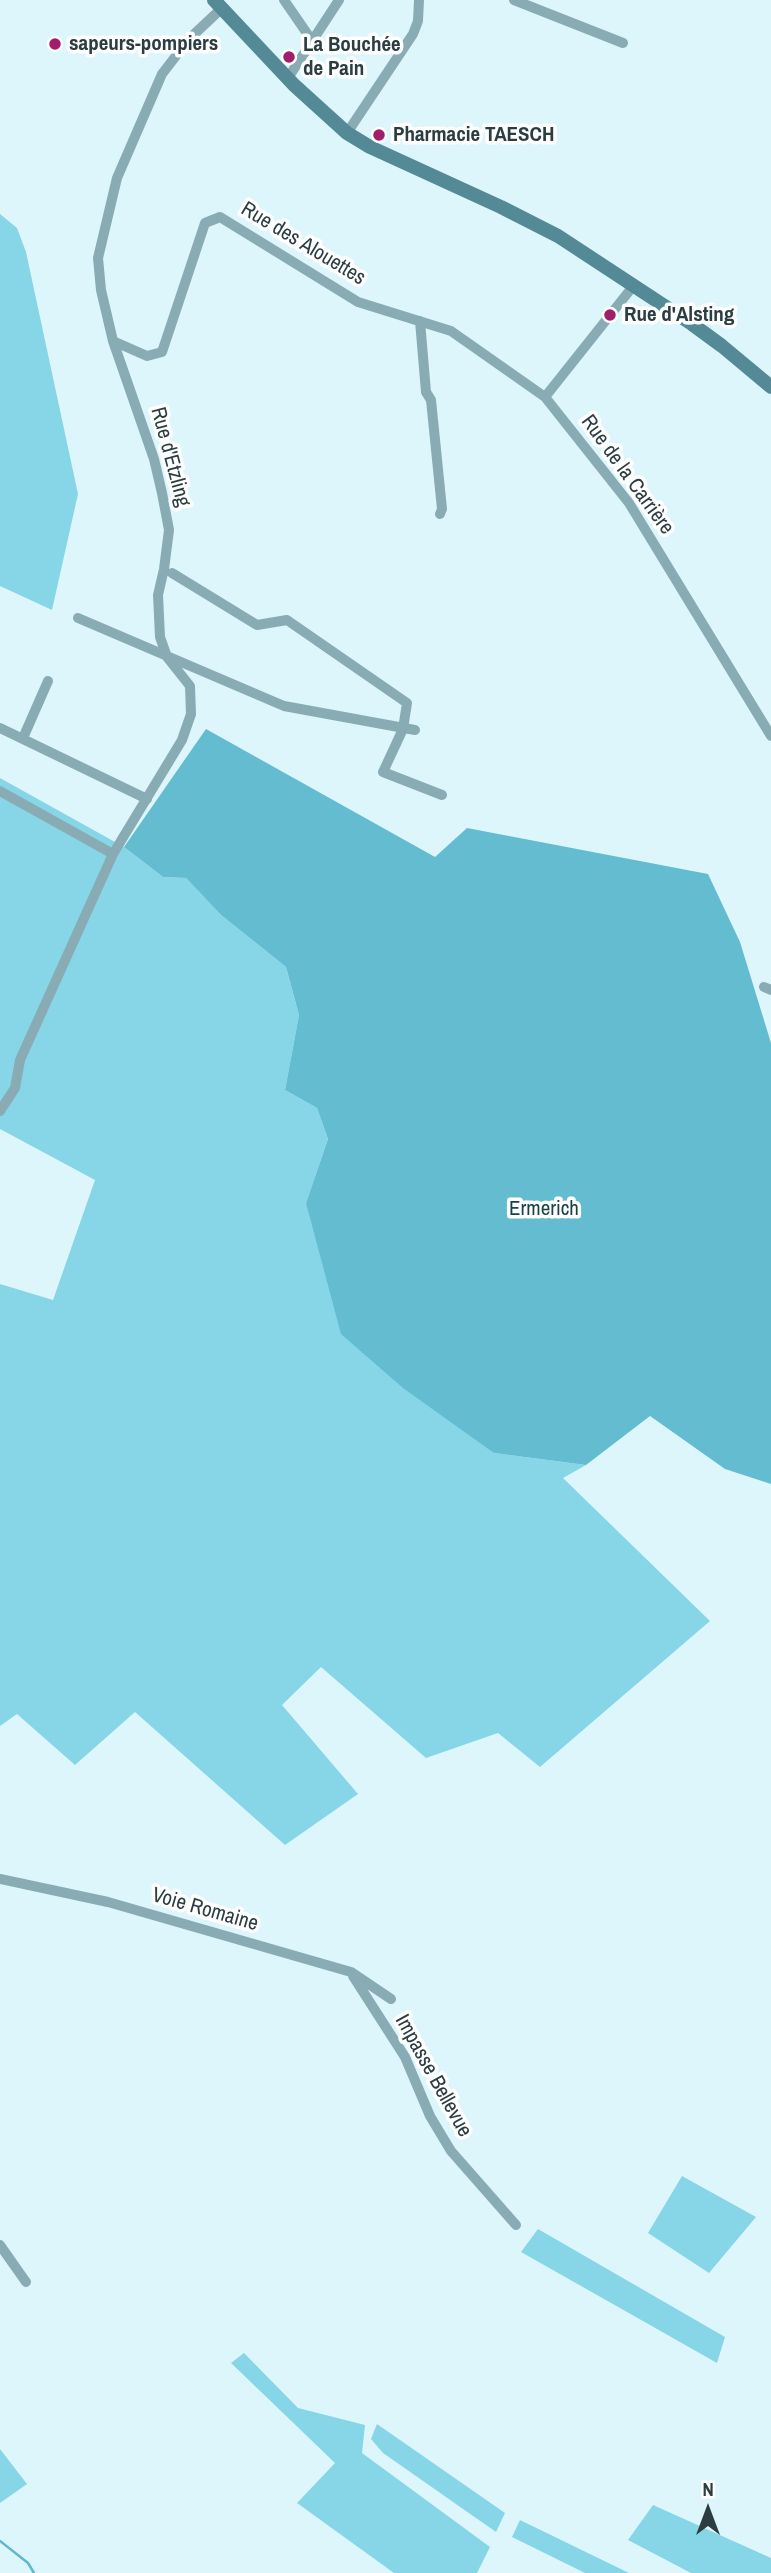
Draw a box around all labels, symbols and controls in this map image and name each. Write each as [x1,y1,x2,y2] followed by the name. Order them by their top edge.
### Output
[69,31,218,57] place label: sapeurs-pompiers
[303,32,401,82] place label: La Bouchée de Pain
[47,36,63,52] marker: sapeurs-pompiers
[281,49,297,65] marker: La Bouchée de Pain
[393,122,554,148] place label: Pharmacie TAESCH
[371,127,387,143] marker: Pharmacie TAESCH
[236,197,370,291] street label: Rue des Alouettes
[624,302,734,328] place label: Rue d'Alsting
[602,307,618,323] marker: Rue d'Alsting
[145,405,195,509] street label: Rue d'Etzling
[575,410,679,540] street label: Rue de la Carrière
[509,1196,579,1222] park label: Ermerich
[149,1883,261,1937] street label: Voie Romaine
[389,2010,477,2142] street label: Impasse Bellevue
[673,2475,743,2545] north arrow
[702,2476,714,2502] text: N

